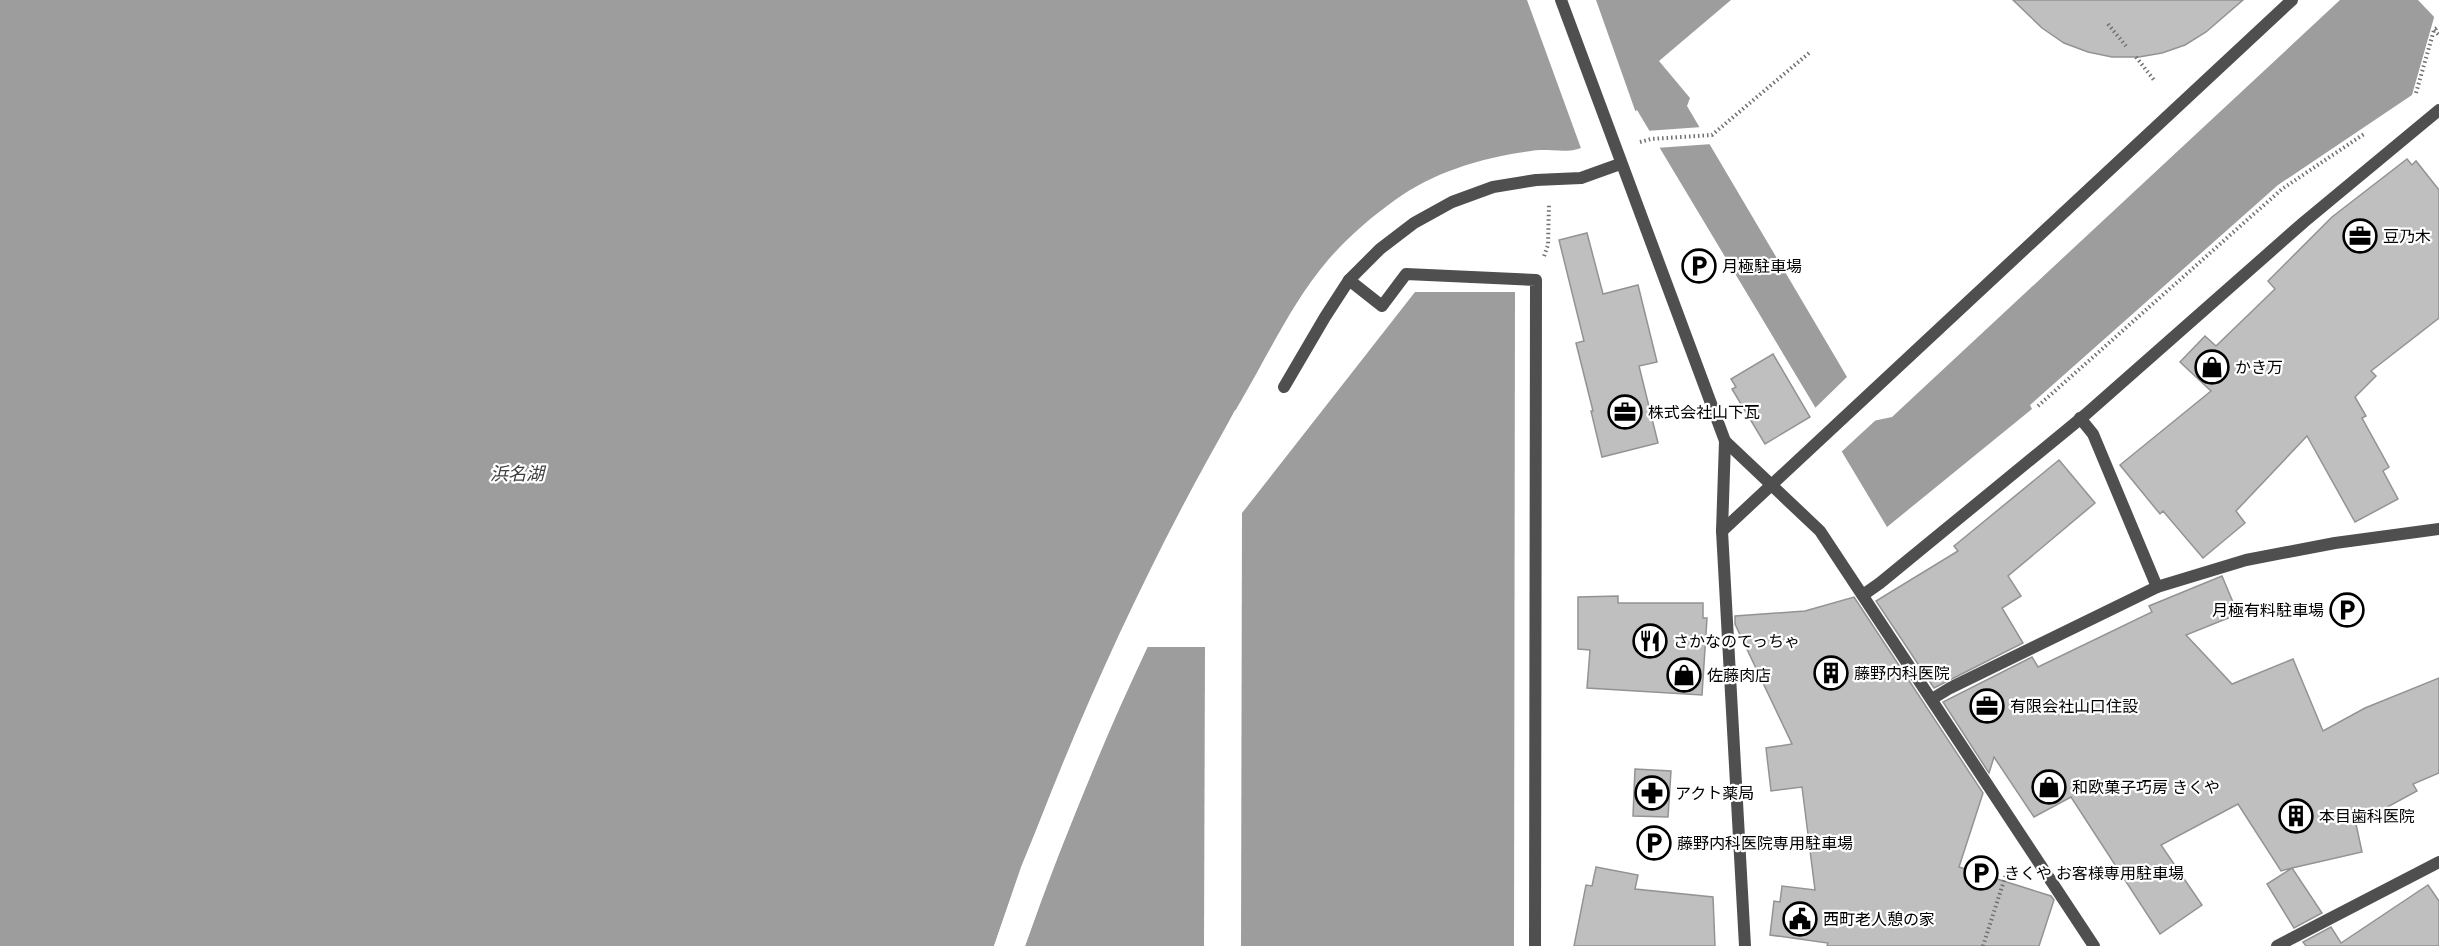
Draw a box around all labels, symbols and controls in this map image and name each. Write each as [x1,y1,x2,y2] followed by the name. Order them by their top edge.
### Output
[2342,218,2378,254] office icon: 豆乃木
[2383,227,2431,246] place label: 豆乃木
[1681,248,1717,284] parking icon: 月極駐車場
[1722,257,1802,276] place label: 月極駐車場
[2194,349,2230,385] shop icon: かき万
[2235,358,2283,377] place label: かき万
[1607,394,1643,430] office icon: 株式会社山下瓦
[1648,403,1760,422] place label: 株式会社山下瓦
[490,463,547,485] water label: 浜名湖
[2329,592,2365,628] parking icon: 月極有料駐車場
[2212,601,2324,620] place label: 月極有料駐車場
[1632,623,1668,659] restaurant icon: さかなのてっちゃ
[1673,632,1800,651] place label: さかなのてっちゃ
[1813,655,1849,691] building icon: 藤野内科医院
[1666,657,1702,693] shop icon: 佐藤肉店
[1854,664,1950,683] place label: 藤野内科医院
[1707,666,1771,685] place label: 佐藤肉店
[1969,688,2005,724] office icon: 有限会社山口住設
[2010,697,2138,716] place label: 有限会社山口住設
[2031,769,2067,805] shop icon: 和欧菓子巧房 きくや
[1634,775,1670,811] pharmacy icon: アクト薬局
[2072,778,2220,797] place label: 和欧菓子巧房 きくや
[1675,784,1754,803] place label: アクト薬局
[2278,798,2314,834] building icon: 本目歯科医院
[2319,807,2415,826] place label: 本目歯科医院
[1636,825,1672,861] parking icon: 藤野内科医院専用駐車場
[1677,834,1853,853] place label: 藤野内科医院専用駐車場
[1963,855,1999,891] parking icon: きくや お客様専用駐車場
[2004,864,2184,883] place label: きくや お客様専用駐車場
[1782,901,1818,937] public building icon: 西町老人憩の家
[1823,910,1935,929] place label: 西町老人憩の家

